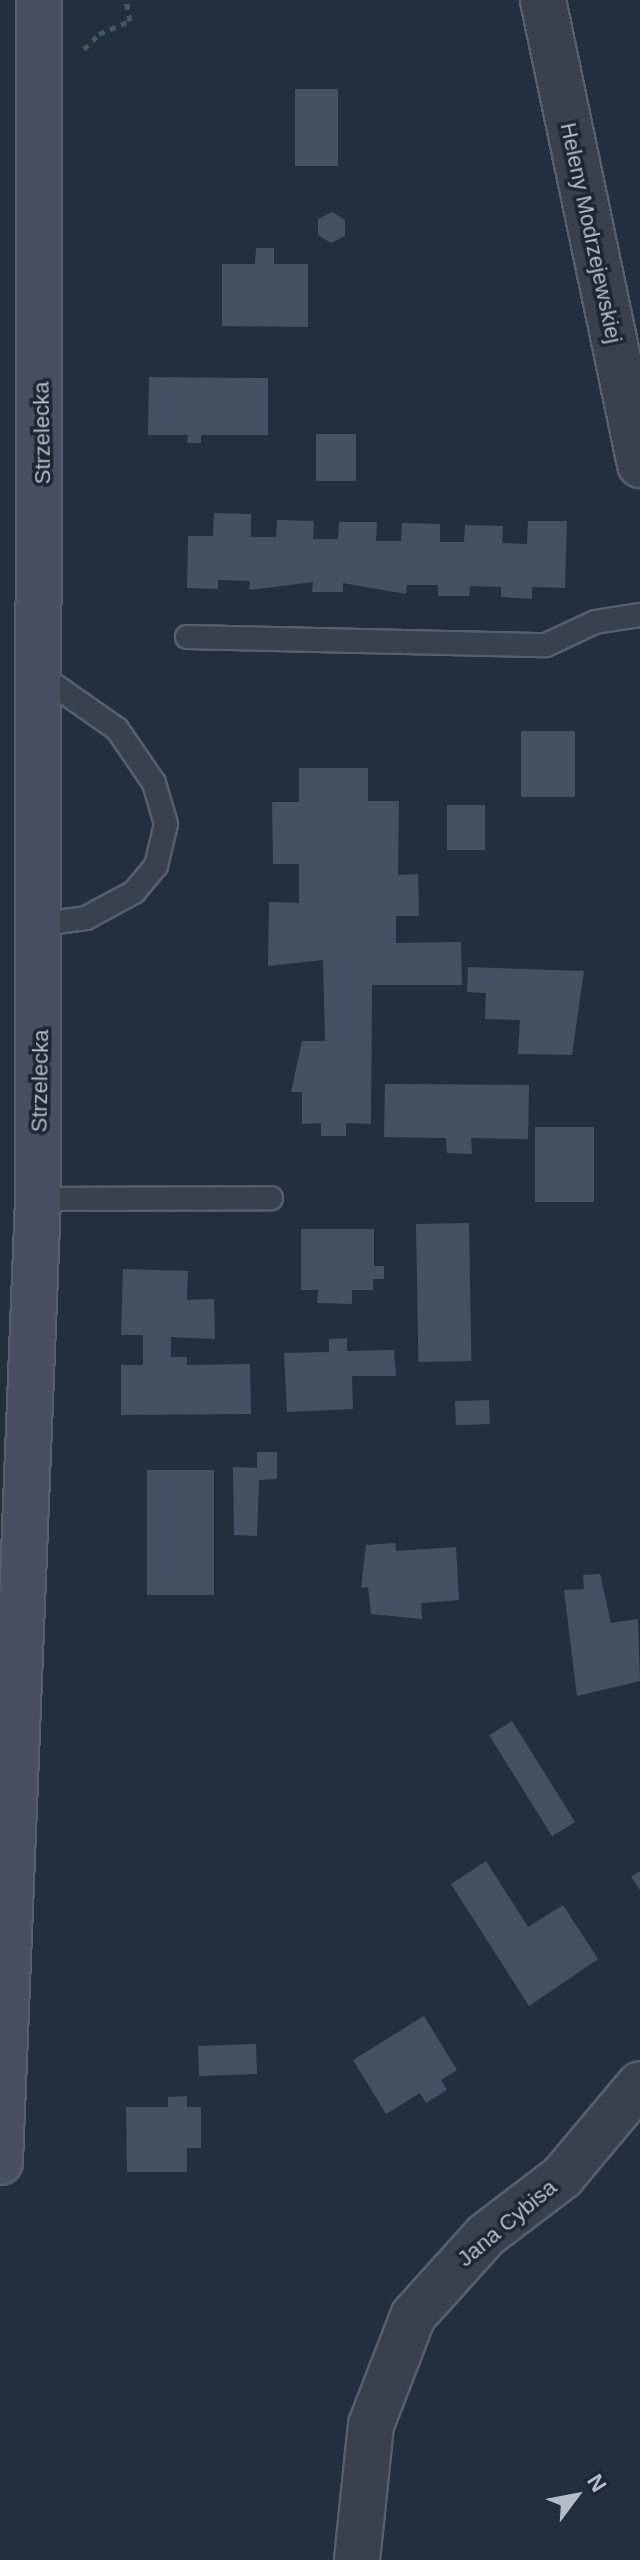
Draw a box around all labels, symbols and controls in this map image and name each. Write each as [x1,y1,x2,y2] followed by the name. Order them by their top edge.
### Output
[555,120,627,346] street label: Heleny Modrzejewskiej
[28,381,56,485] street label: Strzelecka
[26,1029,54,1133] street label: Strzelecka
[452,2174,562,2272] street label: Jana Cybisa
[536,2456,616,2536] north arrow
[582,2470,612,2496] text: N

